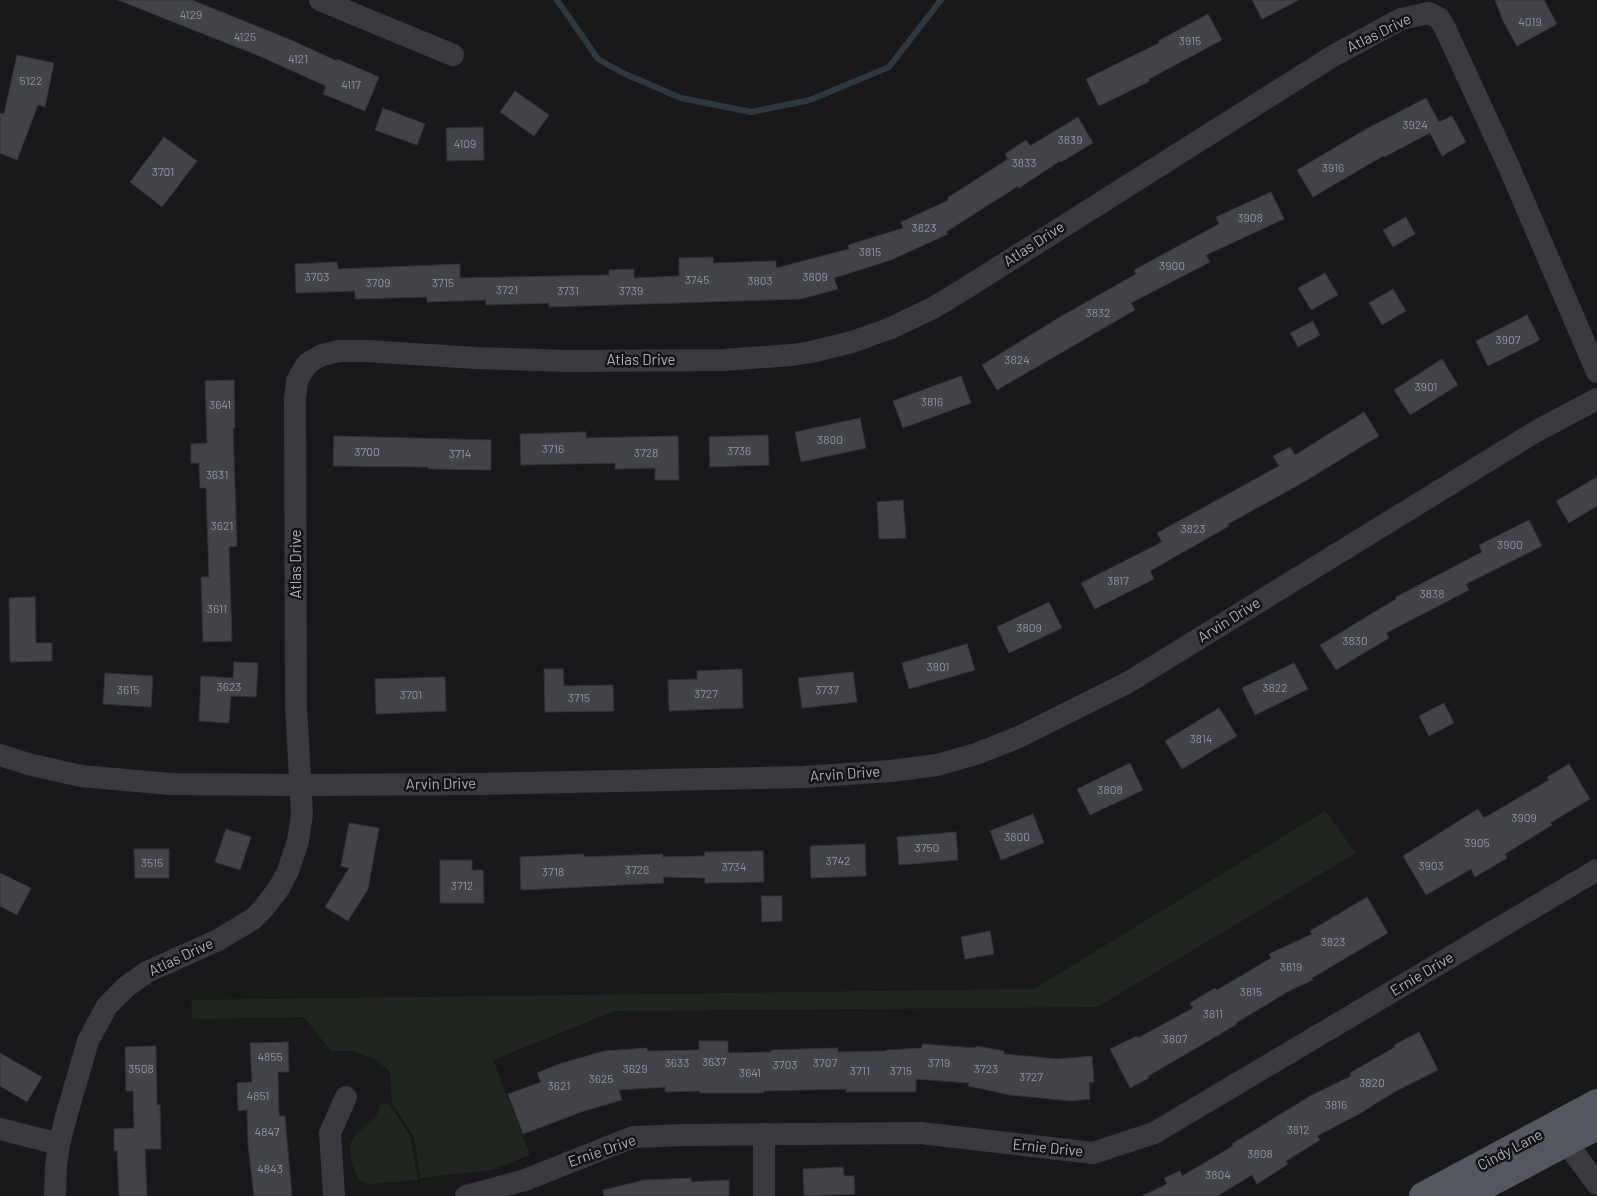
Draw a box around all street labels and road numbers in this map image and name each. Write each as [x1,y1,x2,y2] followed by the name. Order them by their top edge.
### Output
[1344,10,1414,56] street label: Atlas Drive
[1000,218,1068,270] street label: Atlas Drive
[606,351,676,369] street label: Atlas Drive
[287,529,305,599] street label: Atlas Drive
[1194,594,1264,646] street label: Arvin Drive
[809,763,881,785] street label: Arvin Drive
[406,774,476,794] street label: Arvin Drive
[146,934,216,980] street label: Atlas Drive
[1387,948,1457,1000] street label: Ernie Drive
[1474,1125,1546,1175] street label: Cindy Lane
[566,1131,638,1171] street label: Ernie Drive
[1012,1135,1084,1161] street label: Ernie Drive

